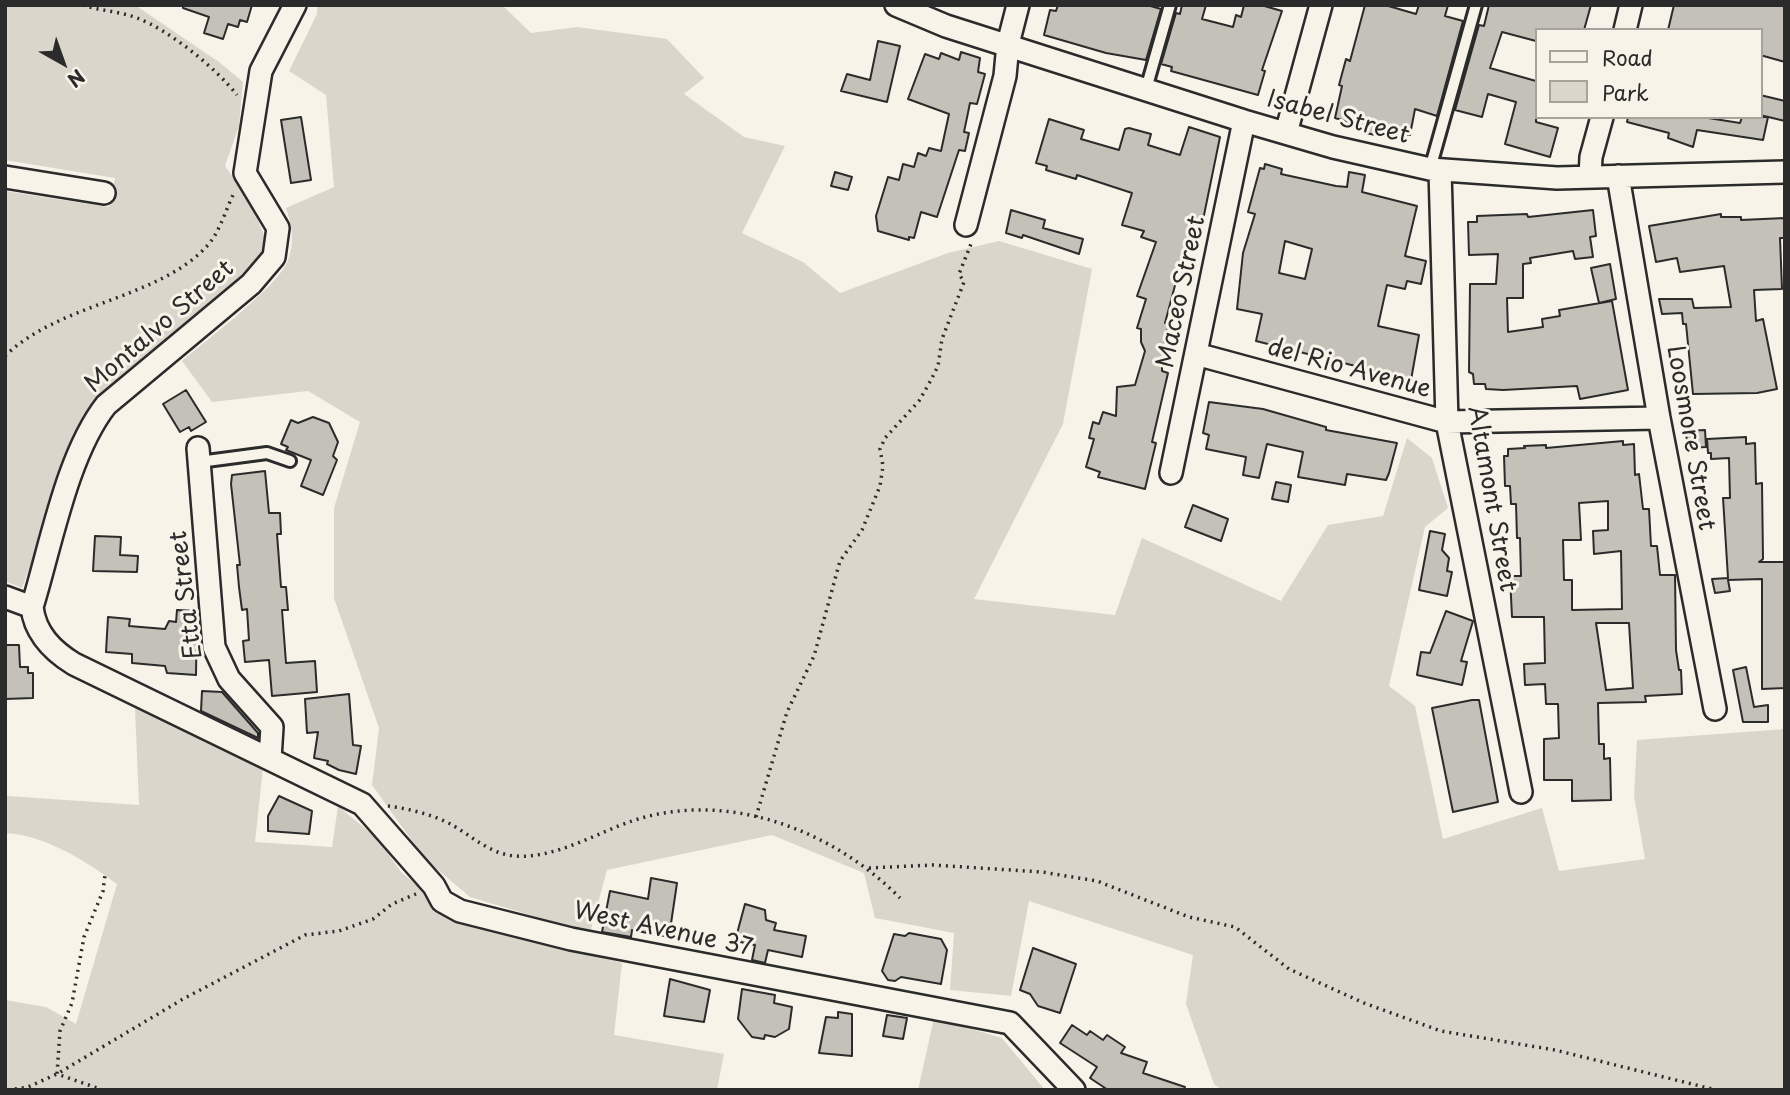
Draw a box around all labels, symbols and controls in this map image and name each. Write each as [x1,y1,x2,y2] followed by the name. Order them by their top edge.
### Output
[28,28,98,98] north arrow
[1534,28,1762,119] legend
[1602,41,1653,73] text: Road
[62,64,91,95] text: N
[1602,76,1649,108] text: Park
[1264,85,1412,151] street label: Isabel Street
[1152,213,1212,371] street label: Maceo Street
[80,255,240,399] street label: Montalvo Street
[1264,333,1434,405] street label: del Rio Avenue
[1660,343,1720,533] street label: Loosmore Street
[1460,404,1522,594] street label: Altamont Street
[165,529,209,661] street label: Etta Street
[571,897,755,963] street label: West Avenue 37

